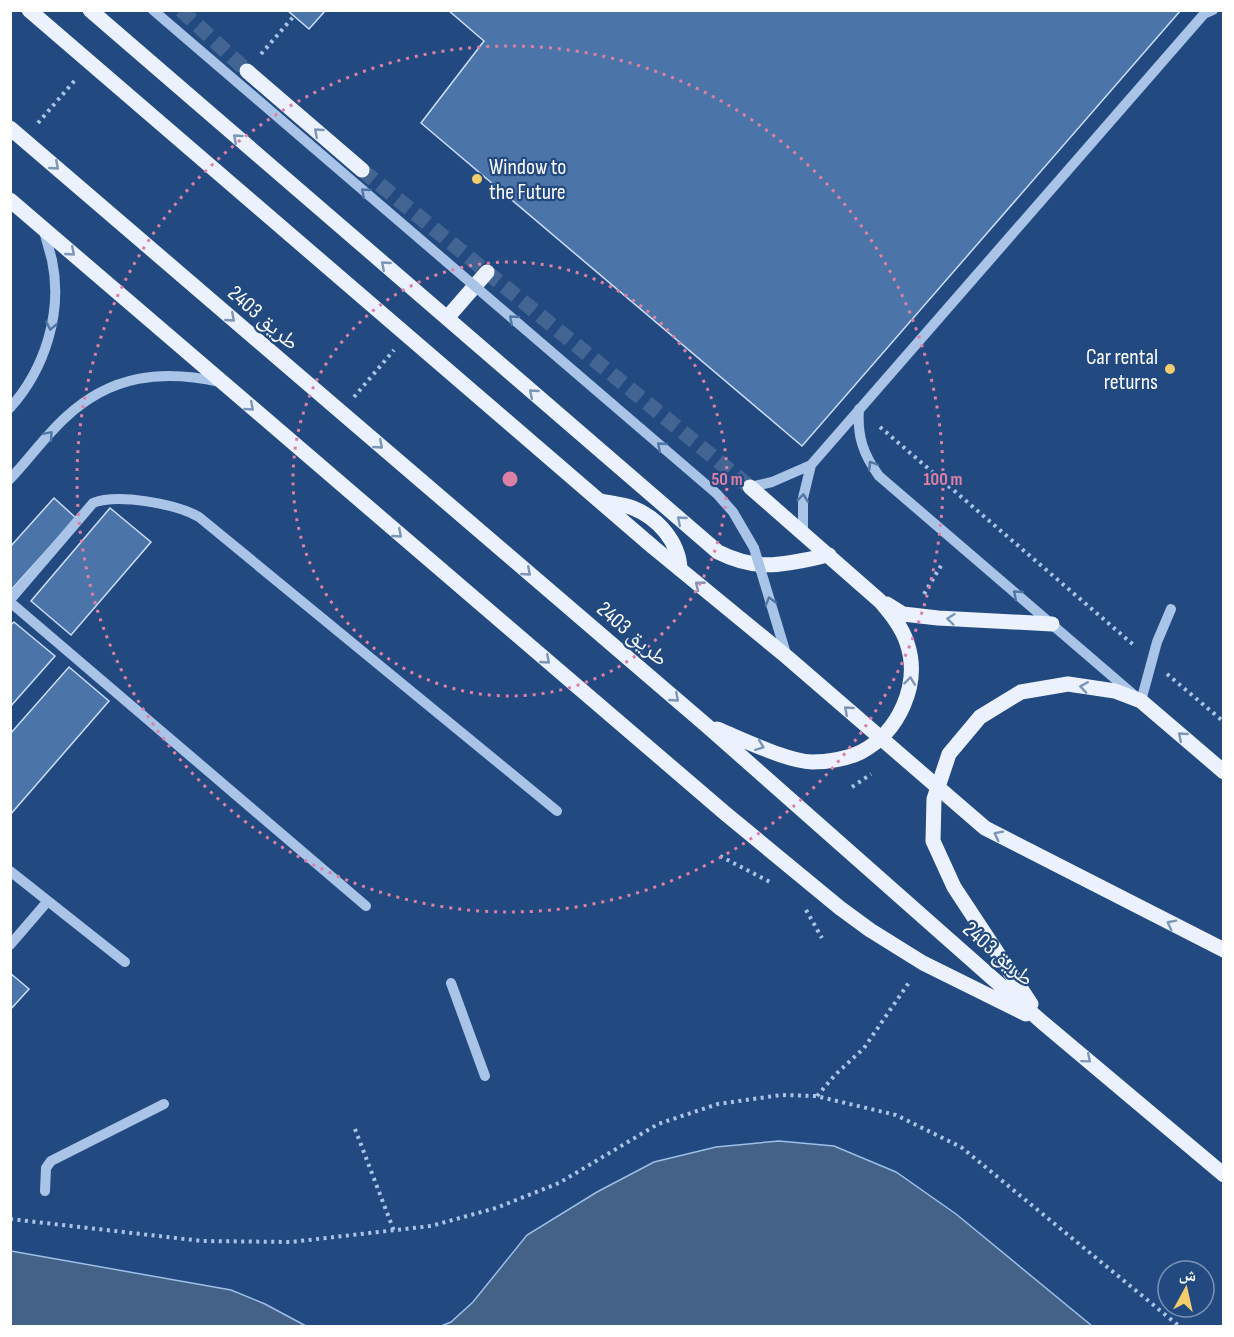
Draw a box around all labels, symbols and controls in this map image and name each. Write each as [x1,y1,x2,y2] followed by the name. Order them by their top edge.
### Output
[314,128,325,139] one-way arrow
[234,134,244,145] one-way arrow
[489,154,566,206] place label: Window to the Future
[48,159,59,170] one-way arrow
[470,172,484,186] marker: Window to the Future
[361,189,372,200] one-way arrow
[64,245,75,256] one-way arrow
[381,262,392,273] one-way arrow
[222,280,304,356] street label: طريق 2403
[224,311,235,322] one-way arrow
[509,316,520,327] one-way arrow
[45,321,58,331] one-way arrow
[1086,344,1158,396] place label: Car rental returns
[1163,362,1177,376] marker: Car rental returns
[529,389,540,400] one-way arrow
[243,400,254,411] one-way arrow
[42,431,53,442] one-way arrow
[372,437,383,448] one-way arrow
[657,443,668,454] one-way arrow
[867,461,879,471] one-way arrow
[500,469,520,489] centre of rings
[711,469,743,490] text: 50 m
[924,469,963,490] text: 100 m
[797,494,809,503] one-way arrow
[677,516,688,527] one-way arrow
[391,526,402,537] one-way arrow
[520,564,531,575] one-way arrow
[695,581,706,592] one-way arrow
[1013,591,1024,602] one-way arrow
[591,596,673,672] street label: طريق 2403
[765,596,777,607] one-way arrow
[947,613,956,626] one-way arrow
[539,653,550,664] one-way arrow
[903,676,916,685] one-way arrow
[1080,681,1089,693] one-way arrow
[668,691,679,702] one-way arrow
[844,706,855,717] one-way arrow
[1178,733,1189,744] one-way arrow
[754,739,765,751] one-way arrow
[993,831,1004,842] one-way arrow
[957,916,1039,992] street label: طريق 2403
[1167,919,1178,931] one-way arrow
[1080,1052,1091,1063] one-way arrow
[1156,1259,1216,1319] north arrow
[1178,1265,1198,1286] text: ش

